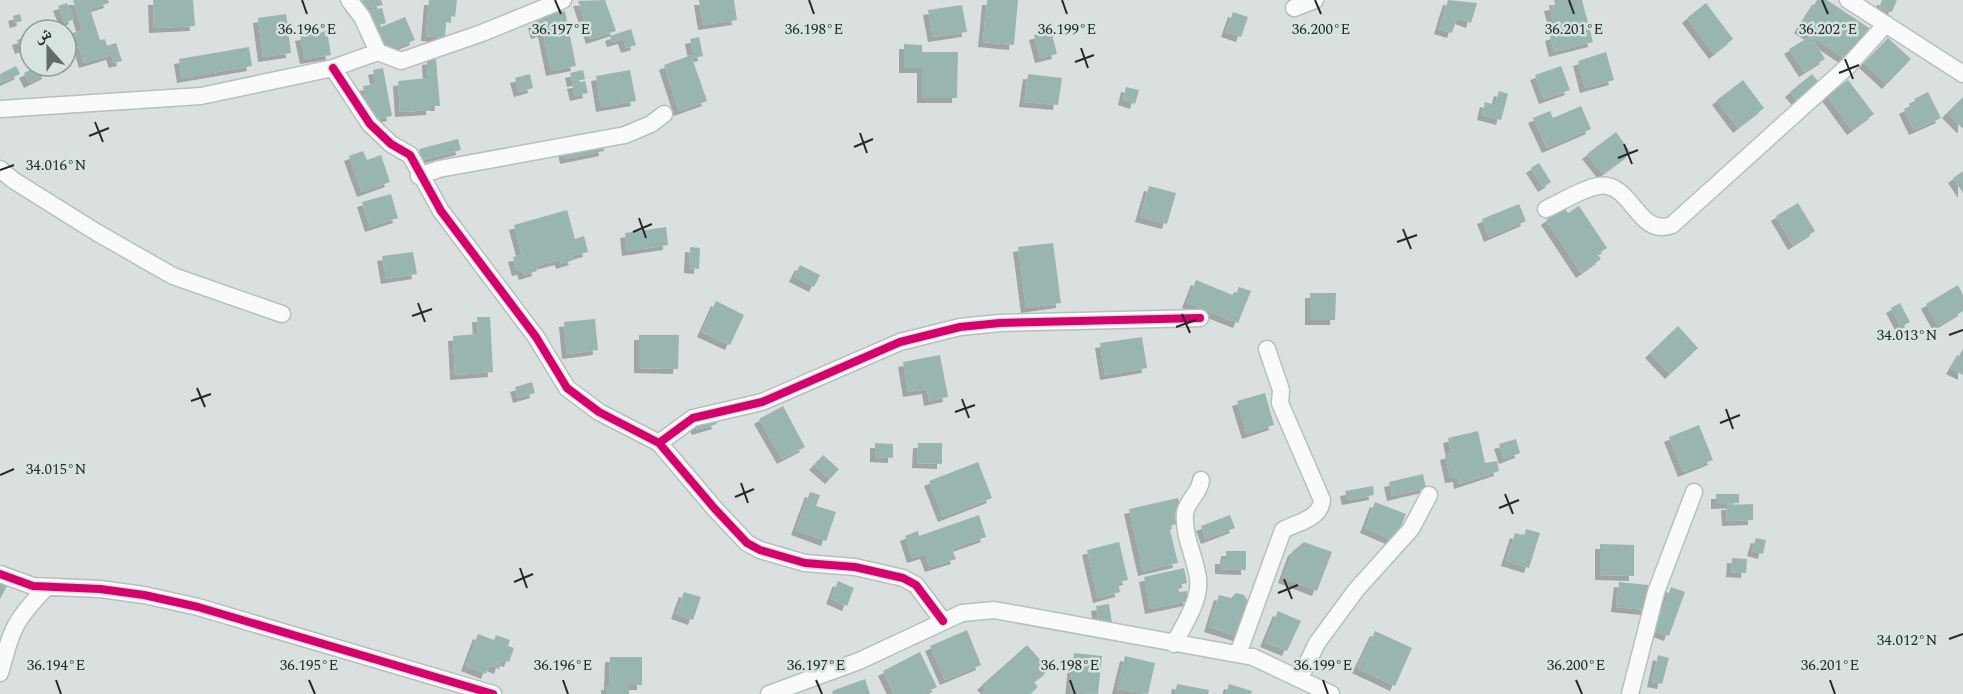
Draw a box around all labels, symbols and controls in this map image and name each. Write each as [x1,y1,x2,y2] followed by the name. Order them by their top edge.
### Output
[18,18,78,78] north arrow
[278,18,336,41] text: 36.196°E
[532,18,590,41] text: 36.197°E
[785,18,843,41] text: 36.198°E
[1038,18,1096,41] text: 36.199°E
[1292,18,1350,41] text: 36.200°E
[1545,18,1603,41] text: 36.201°E
[1799,18,1857,41] text: 36.202°E
[31,21,55,49] text: ش
[26,154,86,177] text: 34.016°N
[1877,324,1937,347] text: 34.013°N
[26,458,86,481] text: 34.015°N
[1877,629,1937,652] text: 34.012°N
[27,654,85,677] text: 36.194°E
[280,654,338,677] text: 36.195°E
[534,654,592,677] text: 36.196°E
[787,654,845,677] text: 36.197°E
[1041,654,1099,677] text: 36.198°E
[1294,654,1352,677] text: 36.199°E
[1547,654,1605,677] text: 36.200°E
[1801,654,1859,677] text: 36.201°E

